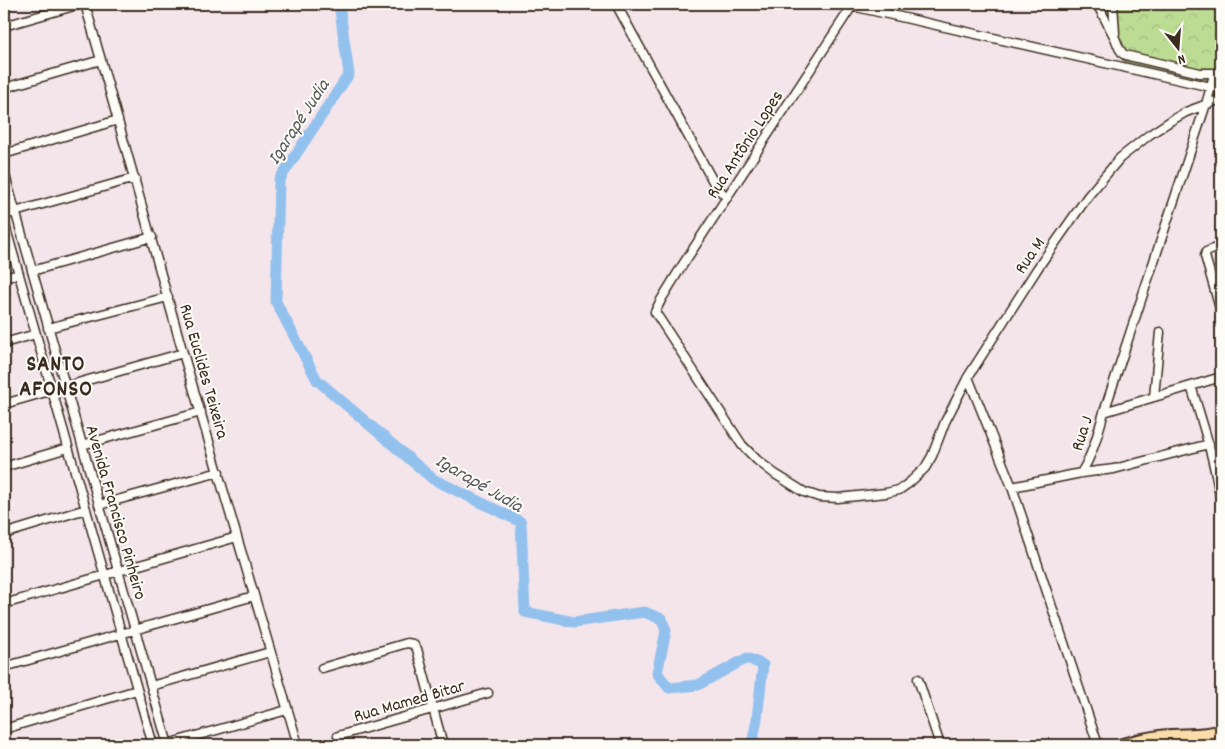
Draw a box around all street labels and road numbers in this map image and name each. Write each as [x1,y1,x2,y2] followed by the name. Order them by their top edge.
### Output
[702,86,791,205] street label: Rua Antônio Lopes
[1010,233,1053,280] street label: Rua M
[171,301,234,443] street label: Rua Euclides Teixeira
[1066,413,1101,455] street label: Rua J
[78,422,152,603] street label: Avenida Francisco Pinheiro
[351,675,468,730] street label: Rua Mamed Bitar

